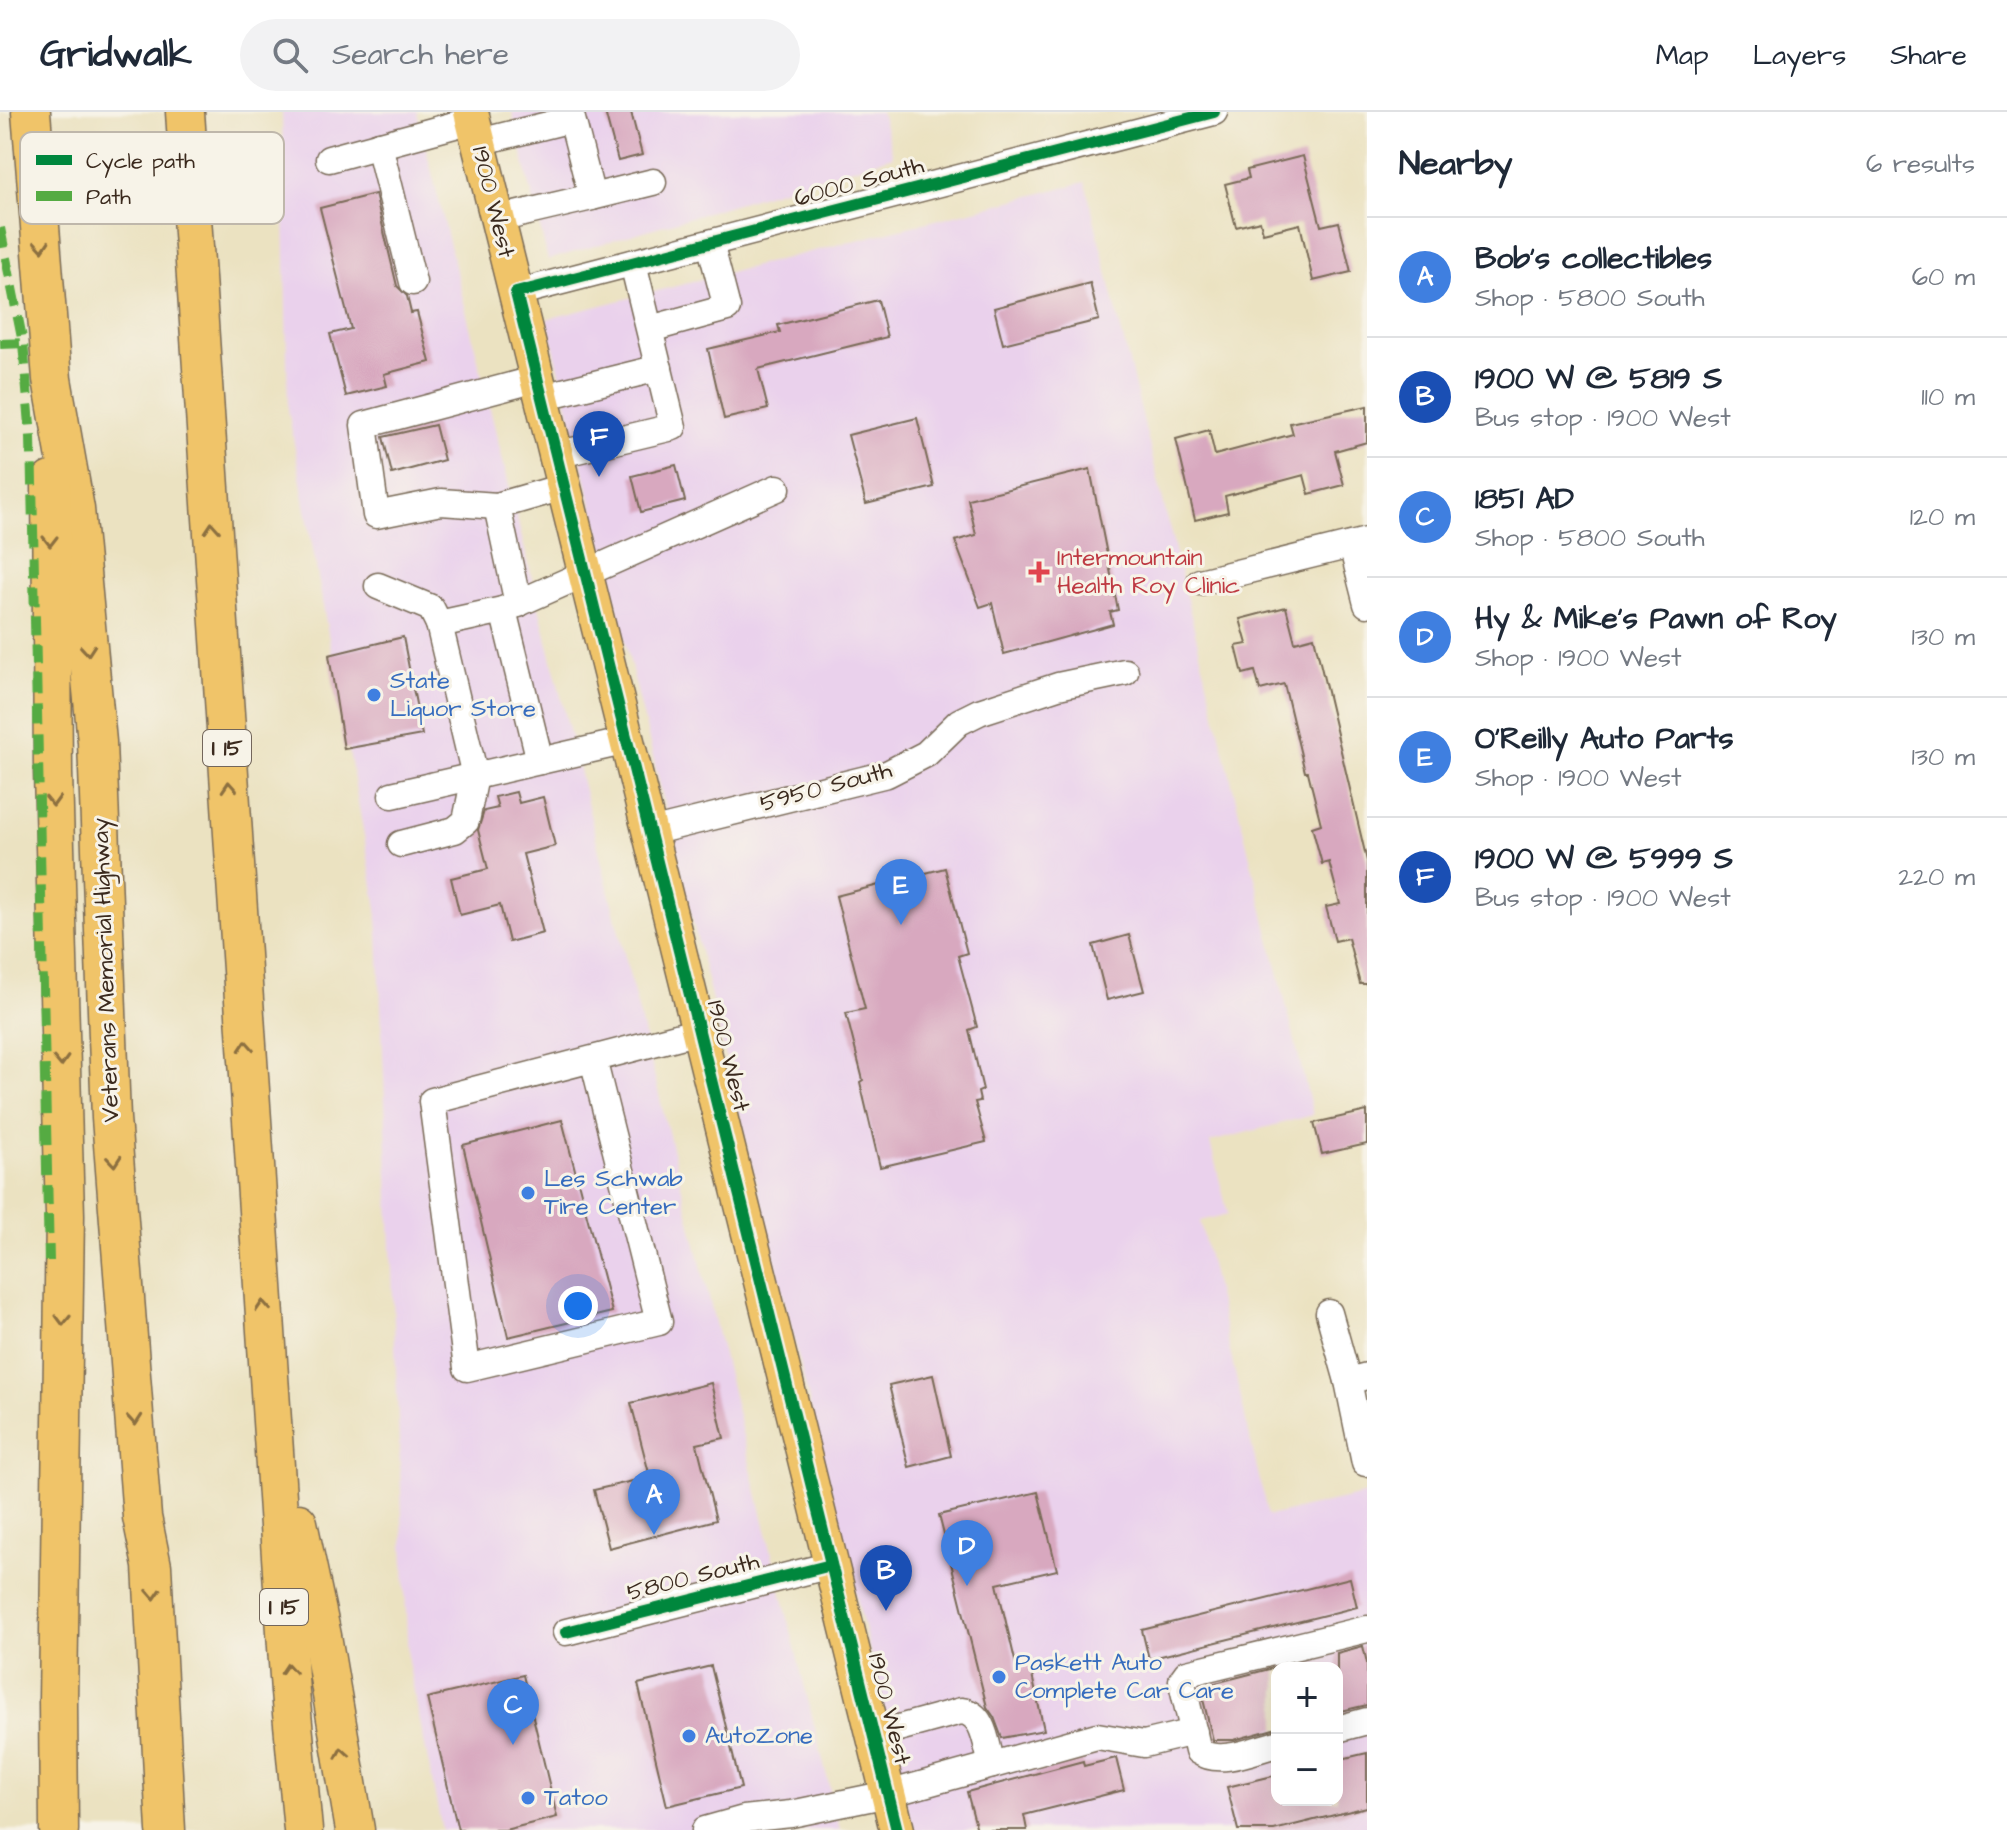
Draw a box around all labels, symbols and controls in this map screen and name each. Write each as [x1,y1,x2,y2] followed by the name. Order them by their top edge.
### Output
[240,19,800,91] search box
[40,29,192,81] text: Gridwalk
[268,33,312,77] icon: search
[332,34,509,76] text: Search here
[1656,36,1709,75] text: Map
[1753,36,1846,75] text: Layers
[1890,36,1967,75] text: Share
[20,132,284,224] legend
[1399,140,1513,188] text: Nearby
[463,143,523,262] street label: 1900 West
[86,146,195,178] text: Cycle path
[1866,146,1975,182] text: 6 results
[790,148,928,216] street label: 6000 South
[86,182,131,213] text: Path
[1475,238,1712,280] text: Bob's collectibles
[33,240,50,253] one-way arrow
[1417,259,1433,295] text: A
[1912,259,1975,295] text: 60 m
[1475,280,1705,316] text: Shop · 5800 South
[1475,358,1722,400] text: 1900 W @ 5819 S
[1416,379,1434,415] text: B
[1921,379,1975,415] text: 110 m
[1475,400,1731,436] text: Bus stop · 1900 West
[573,411,625,477] pin: F
[1475,478,1574,520] text: 1851 AD
[1416,499,1434,535] text: C
[1910,499,1975,535] text: 120 m
[1475,520,1705,556] text: Shop · 5800 South
[204,521,221,534] one-way arrow
[42,535,59,548] one-way arrow
[1057,541,1240,604] place label: Intermountain Health Roy Clinic
[1028,561,1050,583] marker: Intermountain Health Roy Clinic
[1475,598,1837,640] text: Hy & Mike's Pawn of Roy
[1417,619,1433,655] text: D
[1911,619,1975,655] text: 130 m
[1475,640,1682,676] text: Shop · 1900 West
[80,644,97,657] one-way arrow
[390,664,536,726] place label: State Liquor Store
[365,686,383,704] marker: State Liquor Store
[1475,718,1734,760] text: O'Reilly Auto Parts
[203,730,251,766] road number: I 15
[1417,739,1433,775] text: E
[1911,739,1975,775] text: 130 m
[756,753,896,821] street label: 5950 South
[1475,760,1682,796] text: Shop · 1900 West
[221,780,238,793] one-way arrow
[45,795,62,808] one-way arrow
[84,817,129,1123] street label: Veterans Memorial Highway
[1475,838,1733,880] text: 1900 W @ 5999 S
[875,859,927,925] pin: E
[1416,859,1434,895] text: F
[1898,859,1975,895] text: 220 m
[1475,880,1731,916] text: Bus stop · 1900 West
[698,997,758,1116] street label: 1900 West
[238,1039,255,1052] one-way arrow
[52,1055,69,1068] one-way arrow
[105,1155,122,1168] one-way arrow
[544,1162,683,1224] place label: Les Schwab Tire Center
[519,1184,537,1202] marker: Les Schwab Tire Center
[558,1286,598,1326] your location
[255,1299,272,1312] one-way arrow
[55,1314,72,1327] one-way arrow
[126,1414,143,1427] one-way arrow
[628,1469,680,1535] pin: A
[941,1520,993,1586] pin: D
[623,1544,763,1610] street label: 5800 South
[860,1545,912,1611] pin: B
[145,1588,162,1601] one-way arrow
[260,1589,308,1625] road number: I 15
[1015,1646,1234,1708] place label: Paskett Auto Complete Car Care
[859,1650,919,1769] street label: 1900 West
[280,1662,297,1675] one-way arrow
[1271,1662,1343,1806] map controls
[1271,1662,1343,1734] button: +
[990,1668,1008,1686] marker: Paskett Auto Complete Car Care
[487,1679,539,1745] pin: C
[705,1719,813,1753] place label: AutoZone
[680,1727,698,1745] marker: AutoZone
[1271,1734,1343,1806] button: −
[334,1746,351,1760] one-way arrow
[544,1781,608,1815] place label: Tatoo
[519,1789,537,1807] marker: Tatoo

